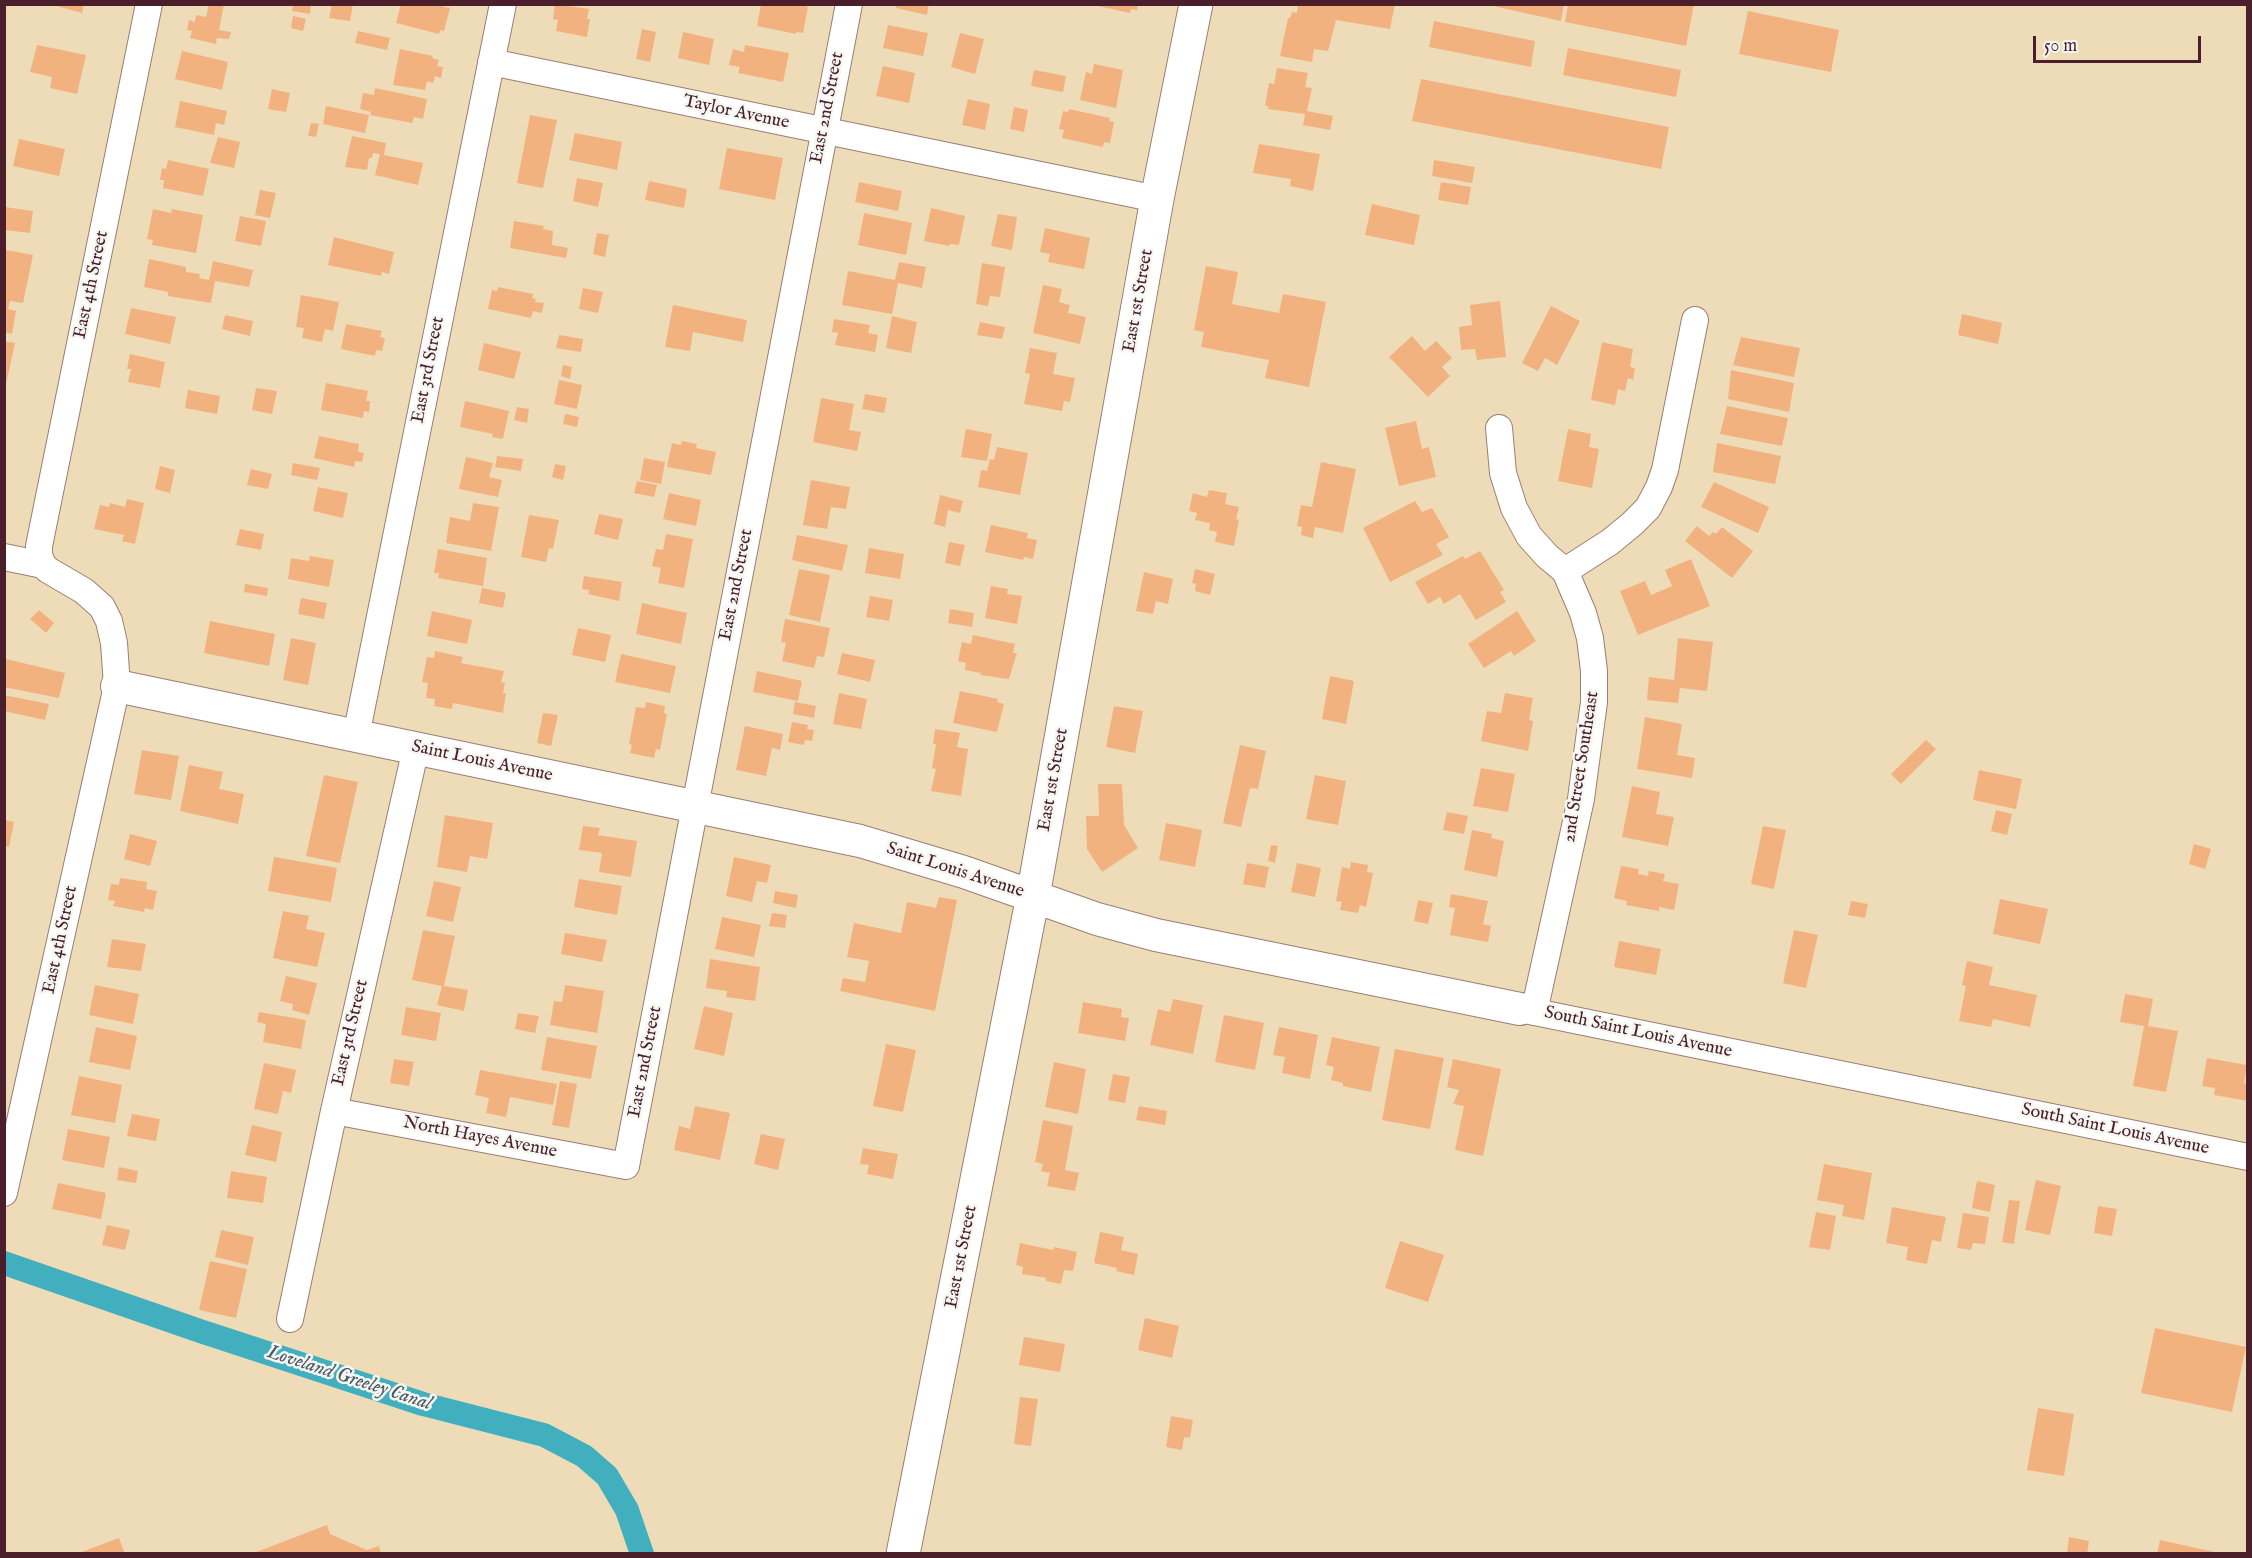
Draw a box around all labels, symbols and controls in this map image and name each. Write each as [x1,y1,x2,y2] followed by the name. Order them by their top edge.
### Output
[2036,24,2204,62] scale bar
[2044,35,2077,58] text: 50 m
[807,50,849,166] street label: East 2nd Street
[681,91,791,135] street label: Taylor Avenue
[70,229,114,341] street label: East 4th Street
[1119,248,1159,354] street label: East 1st Street
[408,315,450,425] street label: East 3rd Street
[716,527,758,643] street label: East 2nd Street
[1559,690,1605,844] street label: 2nd Street Southeast
[1034,727,1074,833] street label: East 1st Street
[410,737,554,787] street label: Saint Louis Avenue
[883,839,1027,903] street label: Saint Louis Avenue
[39,884,83,996] street label: East 4th Street
[328,978,374,1088] street label: East 3rd Street
[1542,1003,1734,1063] street label: South Saint Louis Avenue
[625,1004,667,1120] street label: East 2nd Street
[2019,1100,2211,1160] street label: South Saint Louis Avenue
[401,1112,559,1164] street label: North Hayes Avenue
[941,1204,983,1310] street label: East 1st Street
[264,1341,434,1417] water label: Loveland Greeley Canal

